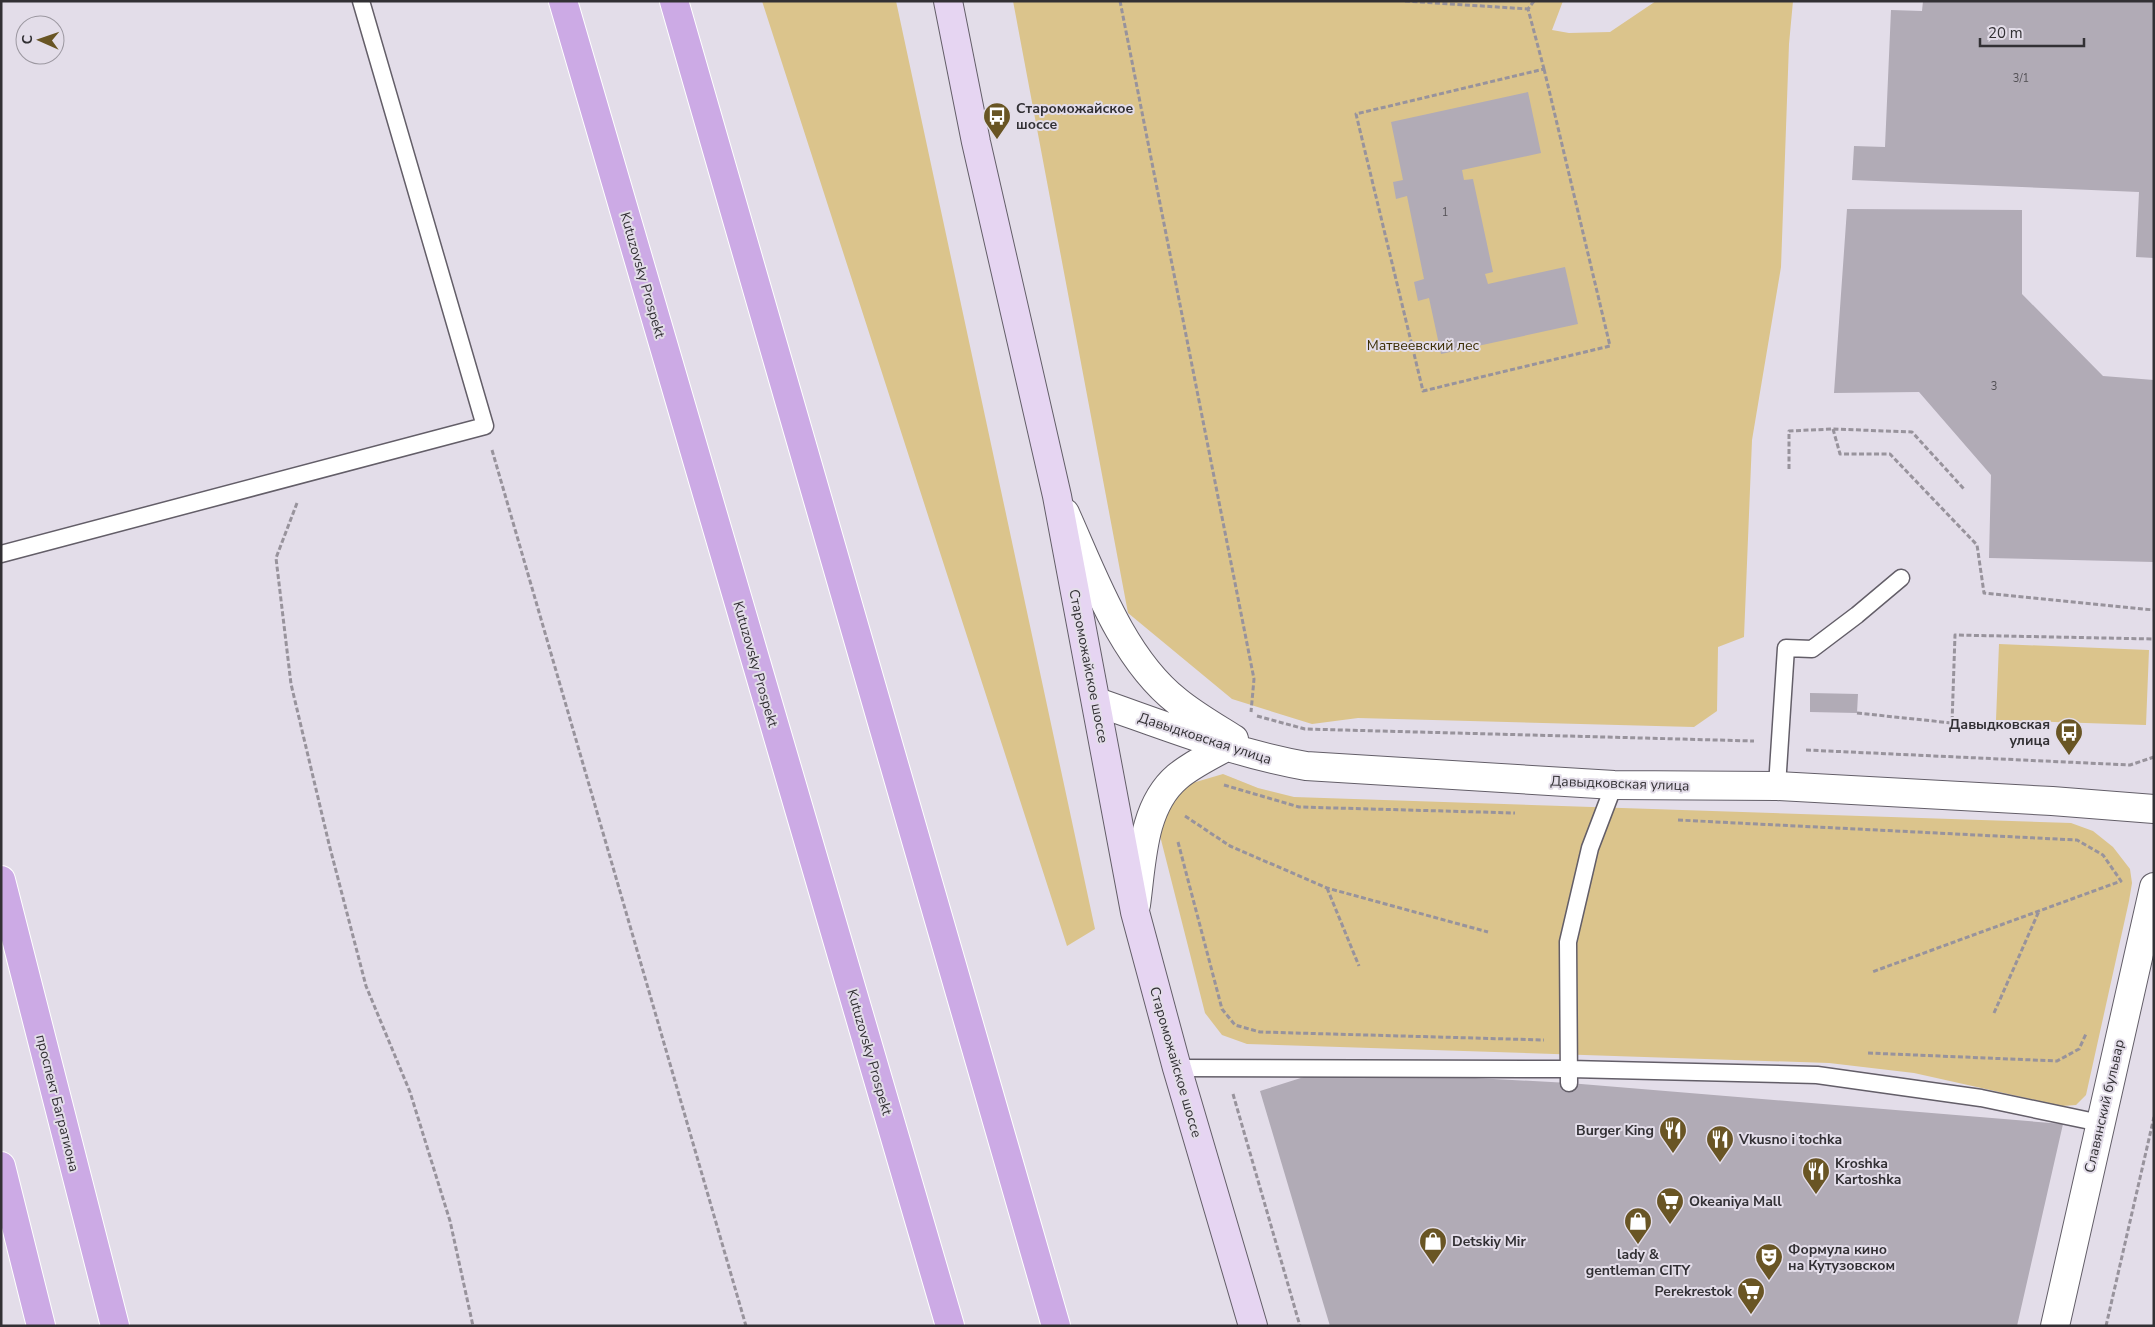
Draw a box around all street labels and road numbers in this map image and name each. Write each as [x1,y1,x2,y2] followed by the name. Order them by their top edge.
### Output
[615,210,670,340] street label: Kutuzovsky Prospekt
[1064,588,1113,745] street label: Староможайское шоссе
[728,599,783,729] street label: Kutuzovsky Prospekt
[1136,708,1274,769] street label: Давыдковская улица
[1550,772,1690,795] street label: Давыдковская улица
[1145,984,1206,1140] street label: Староможайское шоссе
[842,987,897,1117] street label: Kutuzovsky Prospekt
[31,1033,84,1174] street label: проспект Багратиона
[2080,1038,2129,1175] street label: Славянский бульвар

